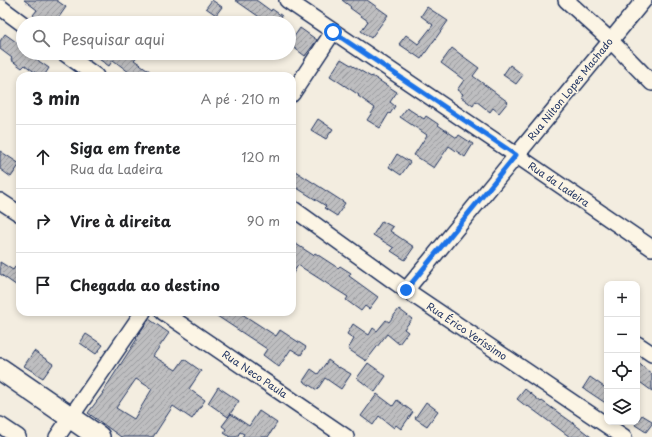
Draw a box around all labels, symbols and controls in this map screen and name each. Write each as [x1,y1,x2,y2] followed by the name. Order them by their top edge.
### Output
[16,16,296,60] search box
[324,23,342,41] route start
[30,27,52,49] icon: search
[62,27,165,50] text: Pesquisar aqui
[523,34,616,143] street label: Rua Nilton Lopes Machado
[32,85,80,111] text: 3 min
[201,89,280,108] text: A pé · 210 m
[70,136,180,159] text: Siga em frente
[32,146,54,168] icon: ahead
[241,147,280,166] text: 120 m
[526,157,594,210] street label: Rua da Ladeira
[70,159,163,178] text: Rua da Ladeira
[70,209,171,232] text: Vire à direita
[32,210,54,232] icon: right
[247,211,280,230] text: 90 m
[70,273,220,296] text: Chegada ao destino
[32,274,54,296] icon: arrive
[397,281,415,299] route end
[604,281,640,425] map controls
[604,281,640,317] button: +
[424,298,511,363] street label: Rua Érico Veríssimo
[604,317,640,353] button: −
[220,346,292,401] street label: Rua Neco Paula
[604,353,640,389] button: locate
[604,389,640,425] button: layers

